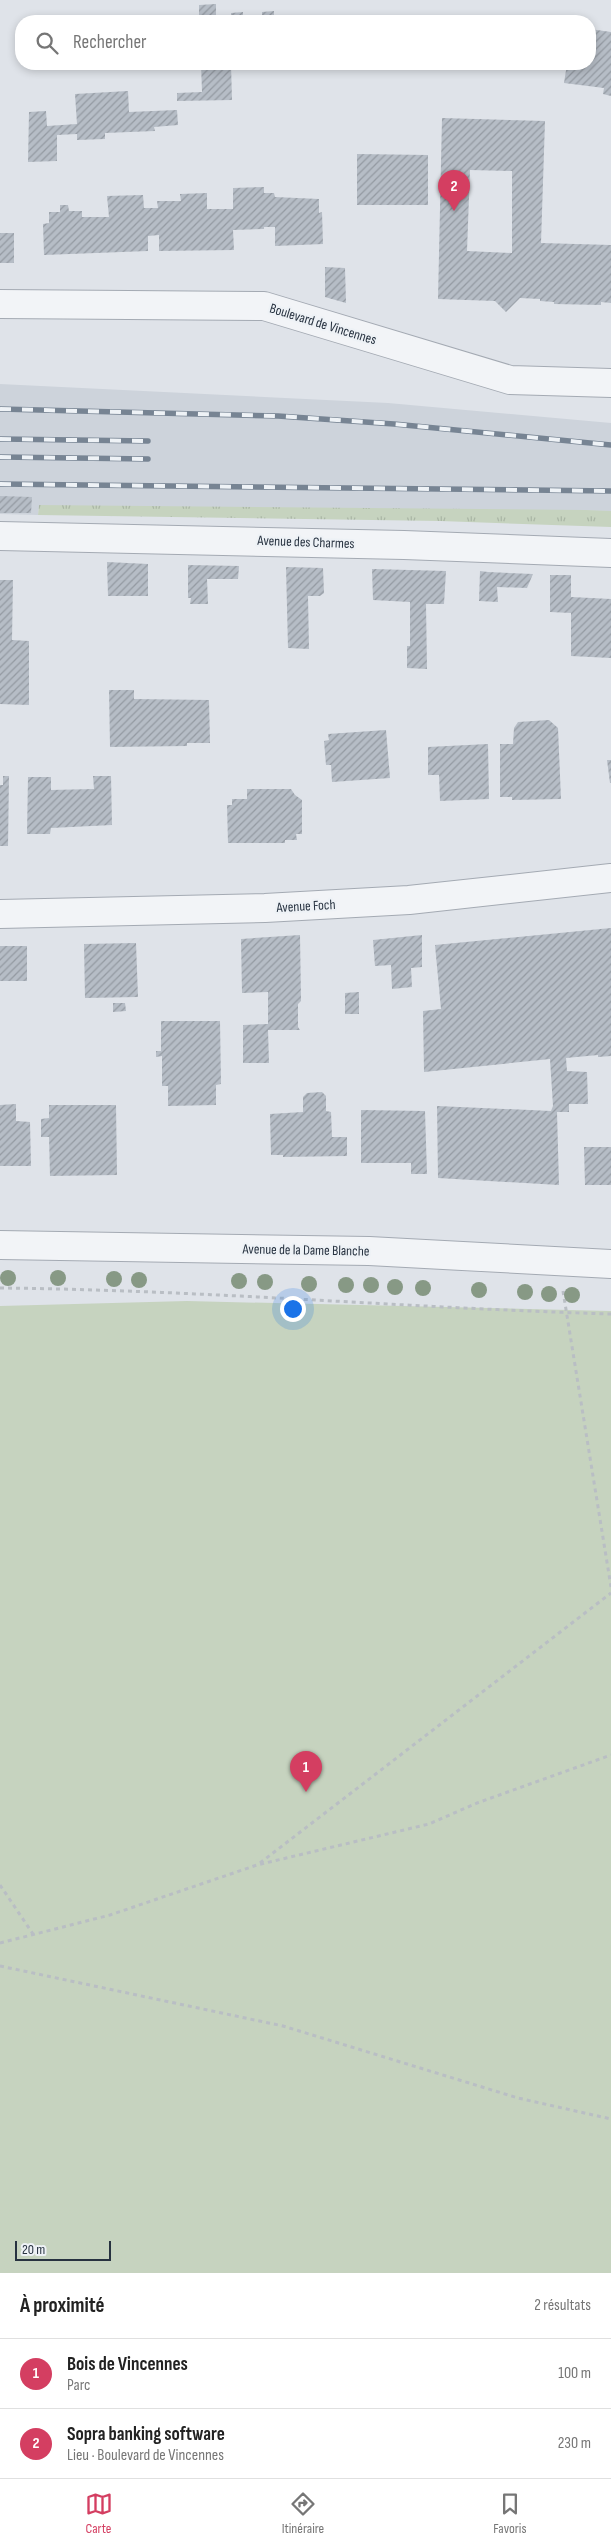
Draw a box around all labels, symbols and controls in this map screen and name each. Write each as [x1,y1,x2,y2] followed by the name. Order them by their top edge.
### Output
[15,15,596,70] search box
[33,29,61,57] icon: search
[73,31,147,54] text: Rechercher
[438,170,470,211] pin: 2
[267,300,379,348] street label: Boulevard de Vincennes
[256,532,355,552] street label: Avenue des Charmes
[275,896,336,916] street label: Avenue Foch
[241,1240,370,1260] street label: Avenue de la Dame Blanche
[280,1296,306,1322] your location
[290,1751,322,1792] pin: 1
[15,2238,111,2261] scale bar
[22,2241,45,2258] text: 20 m
[20,2293,105,2318] text: À proximité
[534,2296,591,2315] text: 2 résultats
[67,2353,188,2376] text: Bois de Vincennes
[33,2364,39,2383] text: 1
[558,2364,591,2383] text: 100 m
[67,2376,90,2395] text: Parc
[67,2423,225,2446] text: Sopra banking software
[32,2434,40,2453] text: 2
[558,2434,591,2453] text: 230 m
[67,2446,224,2465] text: Lieu · Boulevard de Vincennes
[85,2490,113,2537] tab: Carte
[282,2490,324,2537] tab: Itinéraire
[493,2490,526,2537] tab: Favoris

